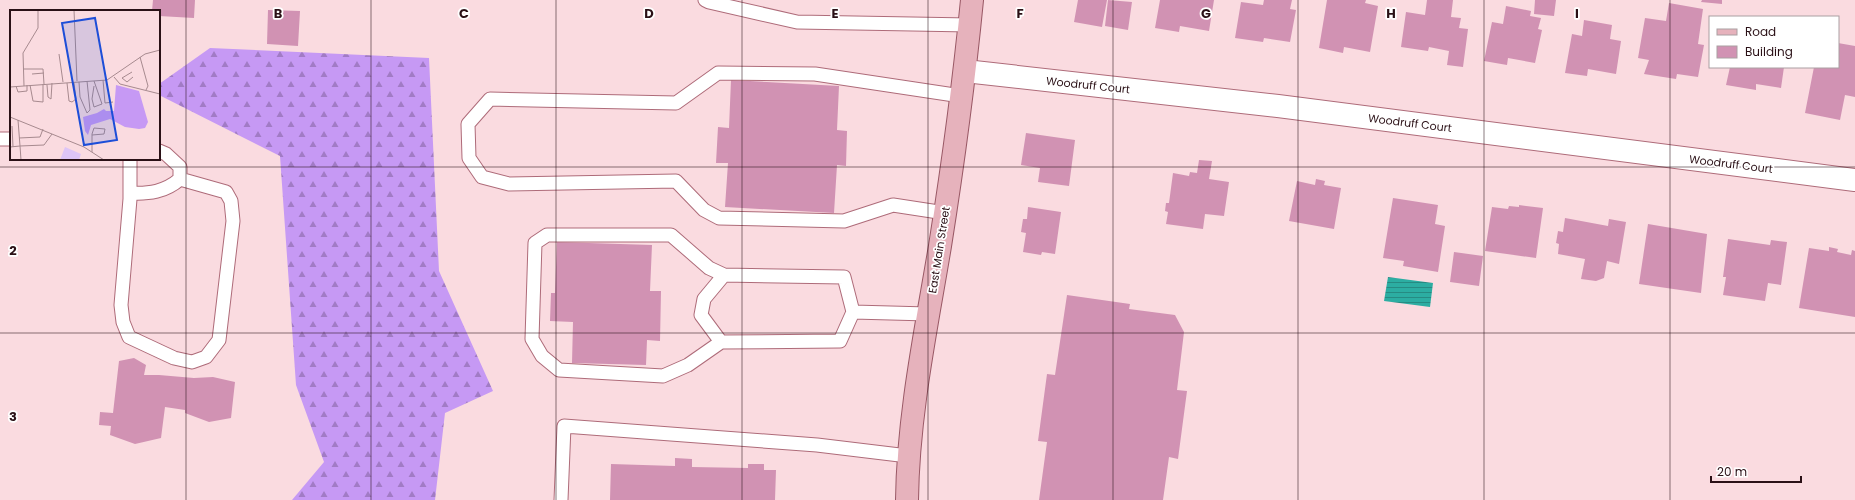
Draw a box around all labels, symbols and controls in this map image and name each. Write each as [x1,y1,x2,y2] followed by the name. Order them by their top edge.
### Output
[274,4,283,23] text: B
[459,4,469,23] text: C
[644,4,654,23] text: D
[831,4,839,23] text: E
[1016,4,1024,23] text: F
[1201,4,1211,23] text: G
[1386,4,1396,23] text: H
[1575,4,1579,23] text: I
[10,10,160,160] inset map
[1709,16,1839,68] legend
[1745,23,1776,40] text: Road
[1745,43,1793,60] text: Building
[1045,73,1131,97] street label: Woodruff Court
[1367,110,1453,136] street label: Woodruff Court
[1688,151,1774,177] street label: Woodruff Court
[924,206,954,294] street label: East Main Street
[9,241,17,260] text: 2
[9,407,17,426] text: 3
[1711,458,1801,484] scale bar
[1717,463,1747,480] text: 20 m

